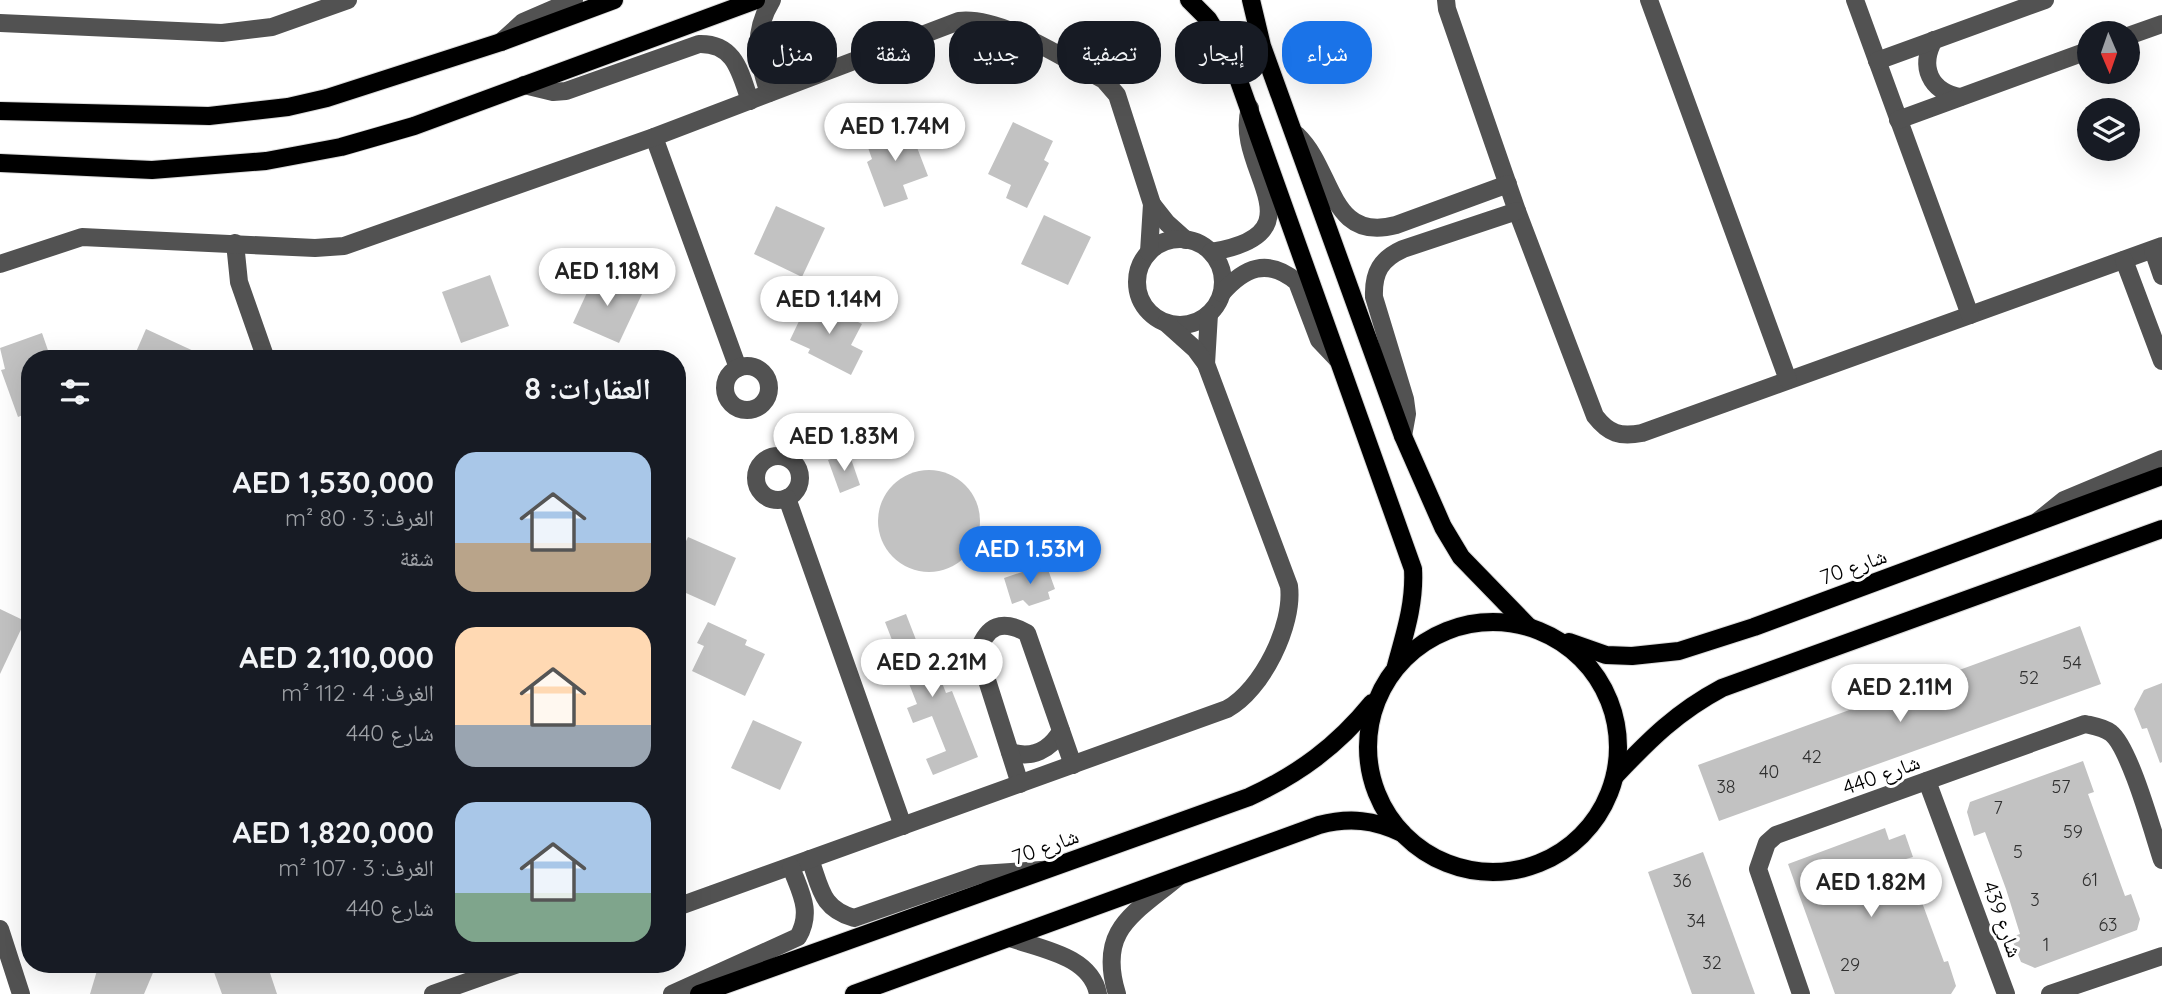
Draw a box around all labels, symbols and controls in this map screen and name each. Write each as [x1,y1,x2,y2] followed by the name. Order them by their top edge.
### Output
[747,21,837,84] chip: منزل
[851,21,935,84] chip: شقة
[949,21,1043,84] chip: جديد
[1057,21,1161,84] chip: تصفية
[1175,21,1268,84] chip: إيجار
[1282,21,1372,84] chip: شراء
[2077,21,2140,84] north arrow
[2077,21,2140,161] map controls
[2077,98,2140,161] button: layers
[815,104,975,163] pin: AED 1.74M
[840,111,950,140] text: AED 1.74M
[527,248,687,308] pin: AED 1.18M
[555,256,659,285] text: AED 1.18M
[749,276,909,336] pin: AED 1.14M
[776,284,882,313] text: AED 1.14M
[524,369,651,407] text: العقارات: 8
[56,373,94,411] icon: filters
[764,414,924,473] pin: AED 1.83M
[789,421,899,450] text: AED 1.83M
[233,463,434,501] text: AED 1,530,000
[511,480,595,564] icon: home
[285,503,434,532] text: الغرف: 3 · 80 m²
[950,526,1110,586] pin: AED 1.53M
[975,534,1085,563] text: AED 1.53M
[1816,542,1890,591] street label: شارع 70
[400,543,434,572] text: شقة
[239,638,434,676] text: AED 2,110,000
[852,640,1012,699] pin: AED 2.21M
[877,647,987,676] text: AED 2.21M
[2062,651,2082,674] house number: 54
[511,655,595,739] icon: home
[1820,664,1980,724] pin: AED 2.11M
[2019,666,2039,689] house number: 52
[1847,672,1953,701] text: AED 2.11M
[281,678,434,707] text: الغرف: 4 · 112 m²
[346,718,434,747] text: شارع 440
[1802,745,1822,768] house number: 42
[1839,748,1924,801] street label: شارع 440
[1759,760,1779,783] house number: 40
[1716,775,1736,798] house number: 38
[2051,775,2071,798] house number: 57
[1993,796,2003,819] house number: 7
[232,813,434,851] text: AED 1,820,000
[2063,820,2083,843] house number: 59
[1008,822,1082,871] street label: شارع 70
[511,830,595,914] icon: home
[2013,840,2023,863] house number: 5
[278,853,434,882] text: الغرف: 3 · 107 m²
[1791,860,1951,919] pin: AED 1.82M
[1816,867,1926,896] text: AED 1.82M
[2082,868,2098,891] house number: 61
[1672,869,1692,892] house number: 36
[1976,877,2029,961] street label: شارع 439
[2030,888,2040,911] house number: 3
[346,893,434,922] text: شارع 440
[1687,909,1705,932] house number: 34
[2098,913,2118,936] house number: 63
[2043,933,2049,956] house number: 1
[1702,951,1722,974] house number: 32
[1840,953,1860,976] house number: 29

